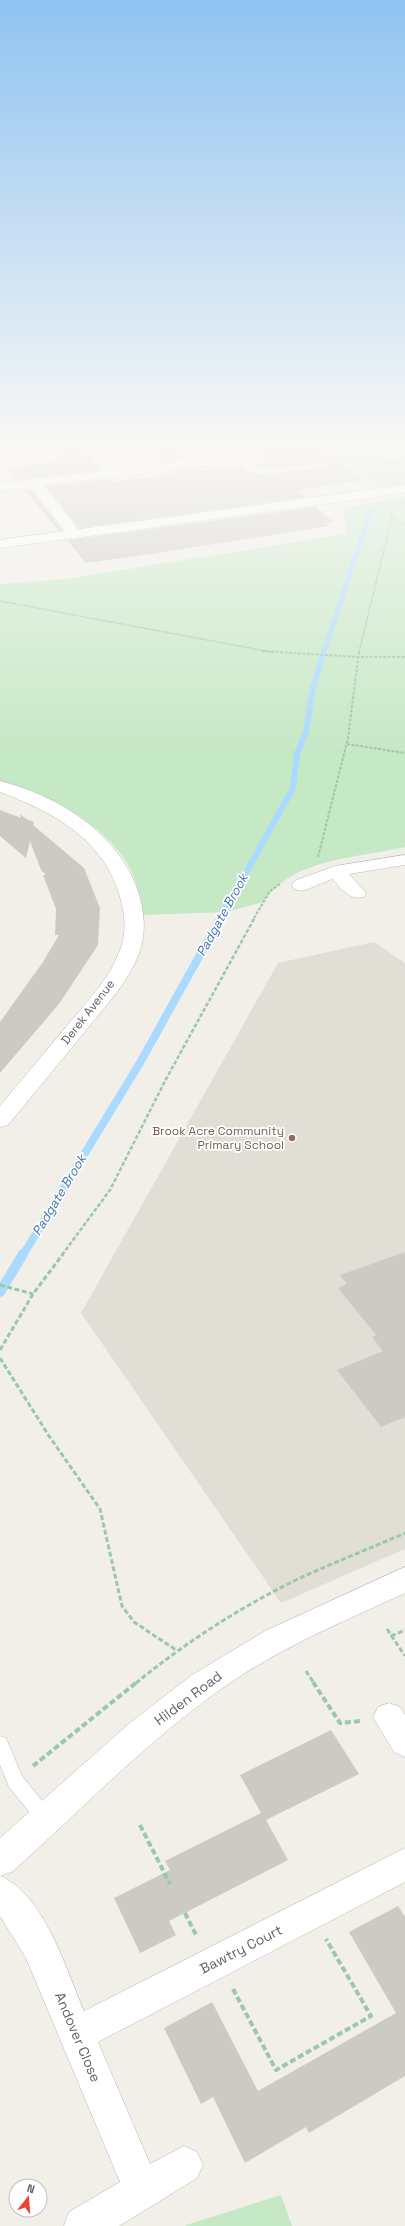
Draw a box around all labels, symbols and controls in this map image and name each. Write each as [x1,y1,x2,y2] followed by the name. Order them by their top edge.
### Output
[192,869,253,959] water label: Padgate Brook
[58,976,118,1048] street label: Derek Avenue
[152,1123,284,1153] place label: Brook Acre Community Primary School
[287,1133,297,1143] marker: Brook Acre Community Primary School
[28,1150,91,1239] water label: Padgate Brook
[151,1667,225,1729] street label: Hilden Road
[197,1921,285,1977] street label: Bawtry Court
[51,1989,105,2085] street label: Andover Close
[8,2178,48,2218] north arrow
[25,2181,36,2196] text: N

